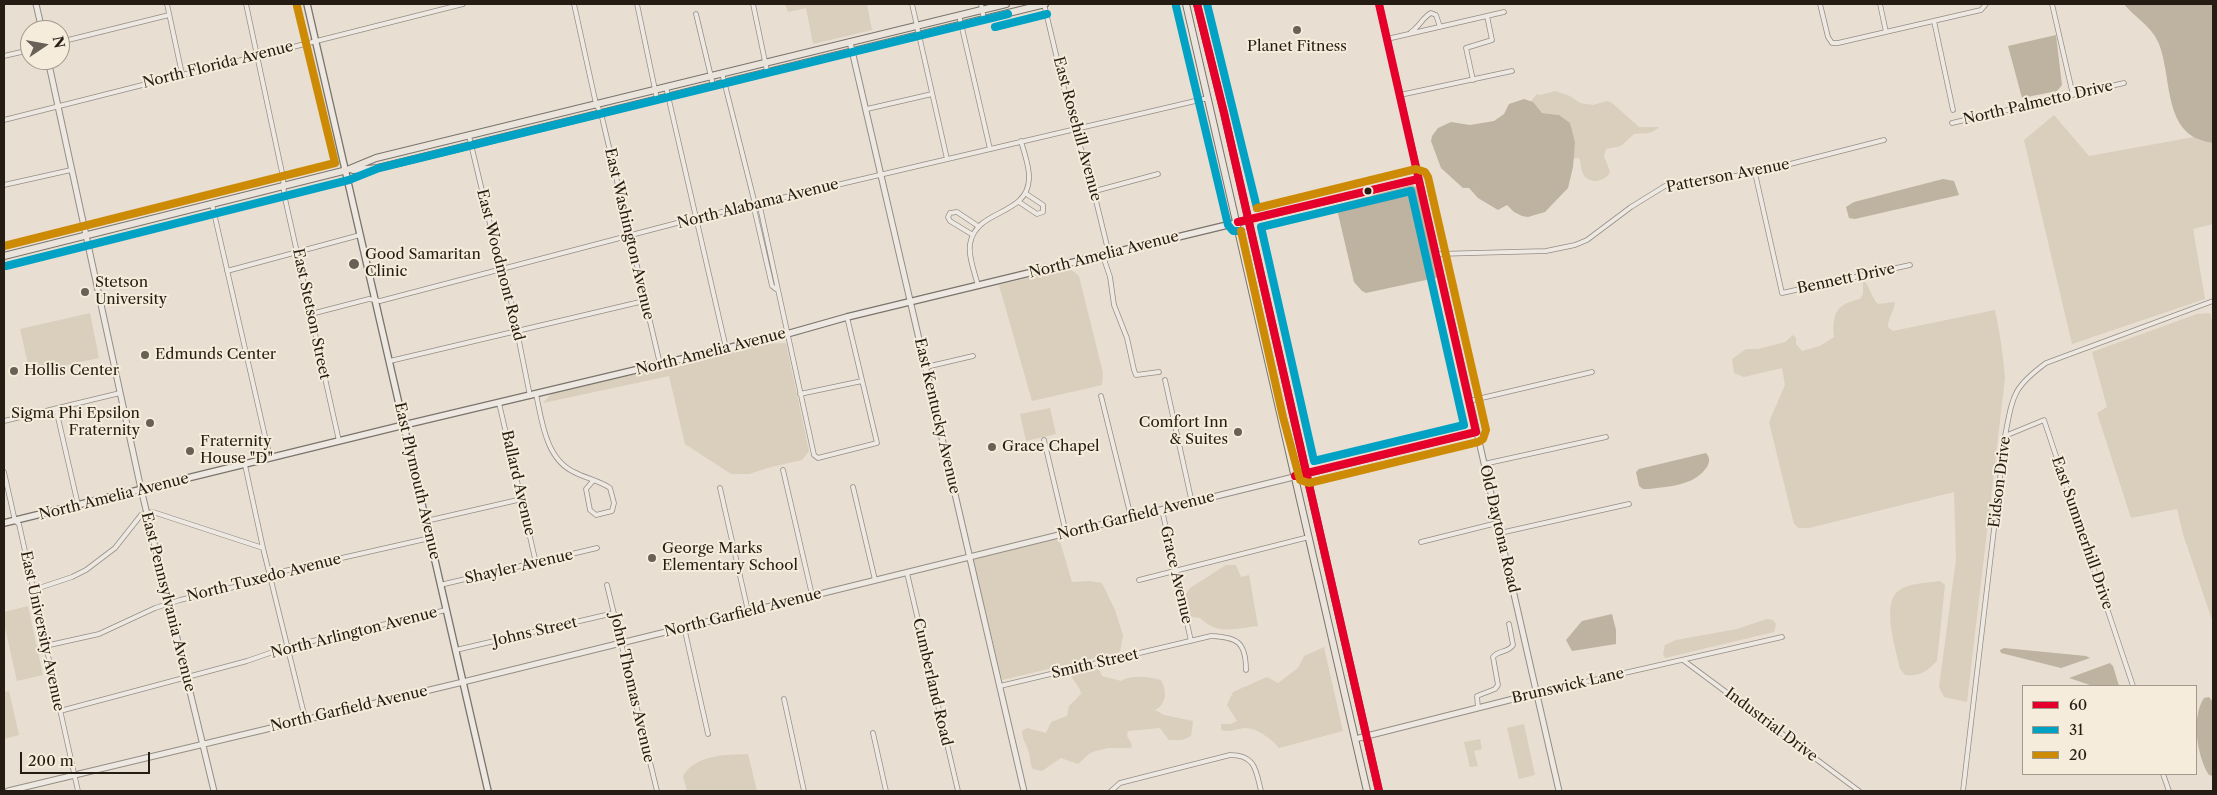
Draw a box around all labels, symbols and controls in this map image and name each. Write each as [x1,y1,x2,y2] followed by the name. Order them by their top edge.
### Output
[20,20,70,70] north arrow
[1291,24,1303,36] marker: Planet Fitness
[49,34,69,50] text: N
[141,38,295,92] street label: North Florida Avenue
[1247,38,1347,56] place label: Planet Fitness
[1049,55,1105,203] street label: East Rosehill Avenue
[1961,77,2115,129] street label: North Palmetto Drive
[600,146,658,322] street label: East Washington Avenue
[1665,155,1791,197] street label: Patterson Avenue
[675,175,841,233] street label: North Alabama Avenue
[1363,186,1373,196] unlabelled marker
[472,187,528,343] street label: East Woodmont Road
[1027,228,1181,282] street label: North Amelia Avenue
[365,246,481,281] place label: Good Samaritan Clinic
[288,247,334,381] street label: East Stetson Street
[347,257,361,271] marker: Good Samaritan Clinic
[1795,260,1897,298] street label: Bennett Drive
[95,274,167,309] place label: Stetson University
[79,286,91,298] marker: Stetson University
[634,325,788,379] street label: North Amelia Avenue
[910,336,964,496] street label: East Kentucky Avenue
[155,346,276,364] place label: Edmunds Center
[139,349,151,361] marker: Edmunds Center
[24,362,119,380] place label: Hollis Center
[8,365,20,377] marker: Hollis Center
[390,401,444,561] street label: East Plymouth Avenue
[11,405,140,440] place label: Sigma Phi Epsilon Fraternity
[1139,414,1228,449] place label: Comfort Inn & Suites
[144,417,156,429] marker: Sigma Phi Epsilon Fraternity
[1232,426,1244,438] marker: Comfort Inn & Suites
[497,428,539,538] street label: Ballard Avenue
[200,433,273,468] place label: Fraternity House "D"
[1985,435,2015,529] street label: Eidson Drive
[1002,438,1099,456] place label: Grace Chapel
[986,441,998,453] marker: Grace Chapel
[184,445,196,457] marker: Fraternity House "D"
[2047,454,2117,612] street label: East Summerhill Drive
[1476,463,1522,595] street label: Old Daytona Road
[37,470,191,524] street label: North Amelia Avenue
[1056,488,1216,544] street label: North Garfield Avenue
[137,510,199,694] street label: East Pennsylvania Avenue
[1156,524,1196,626] street label: Grace Avenue
[662,540,798,575] place label: George Marks Elementary School
[463,546,575,588] street label: Shayler Avenue
[16,549,68,713] street label: East University Avenue
[185,550,343,606] street label: North Tuxedo Avenue
[646,552,658,564] marker: George Marks Elementary School
[663,585,823,641] street label: North Garfield Avenue
[269,604,439,662] street label: North Arlington Avenue
[606,612,658,764] street label: John Thomas Avenue
[491,614,579,650] street label: Johns Street
[909,616,955,748] street label: Cumberland Road
[1050,645,1140,683] street label: Smith Street
[1510,664,1626,708] street label: Brunswick Lane
[268,682,430,736] street label: North Garfield Avenue
[1721,684,1821,766] street label: Industrial Drive
[2022,685,2197,775] legend
[2069,695,2087,714] text: 60
[2069,720,2084,739] text: 31
[22,742,152,774] scale bar
[2069,745,2087,764] text: 20
[28,751,74,770] text: 200 m

